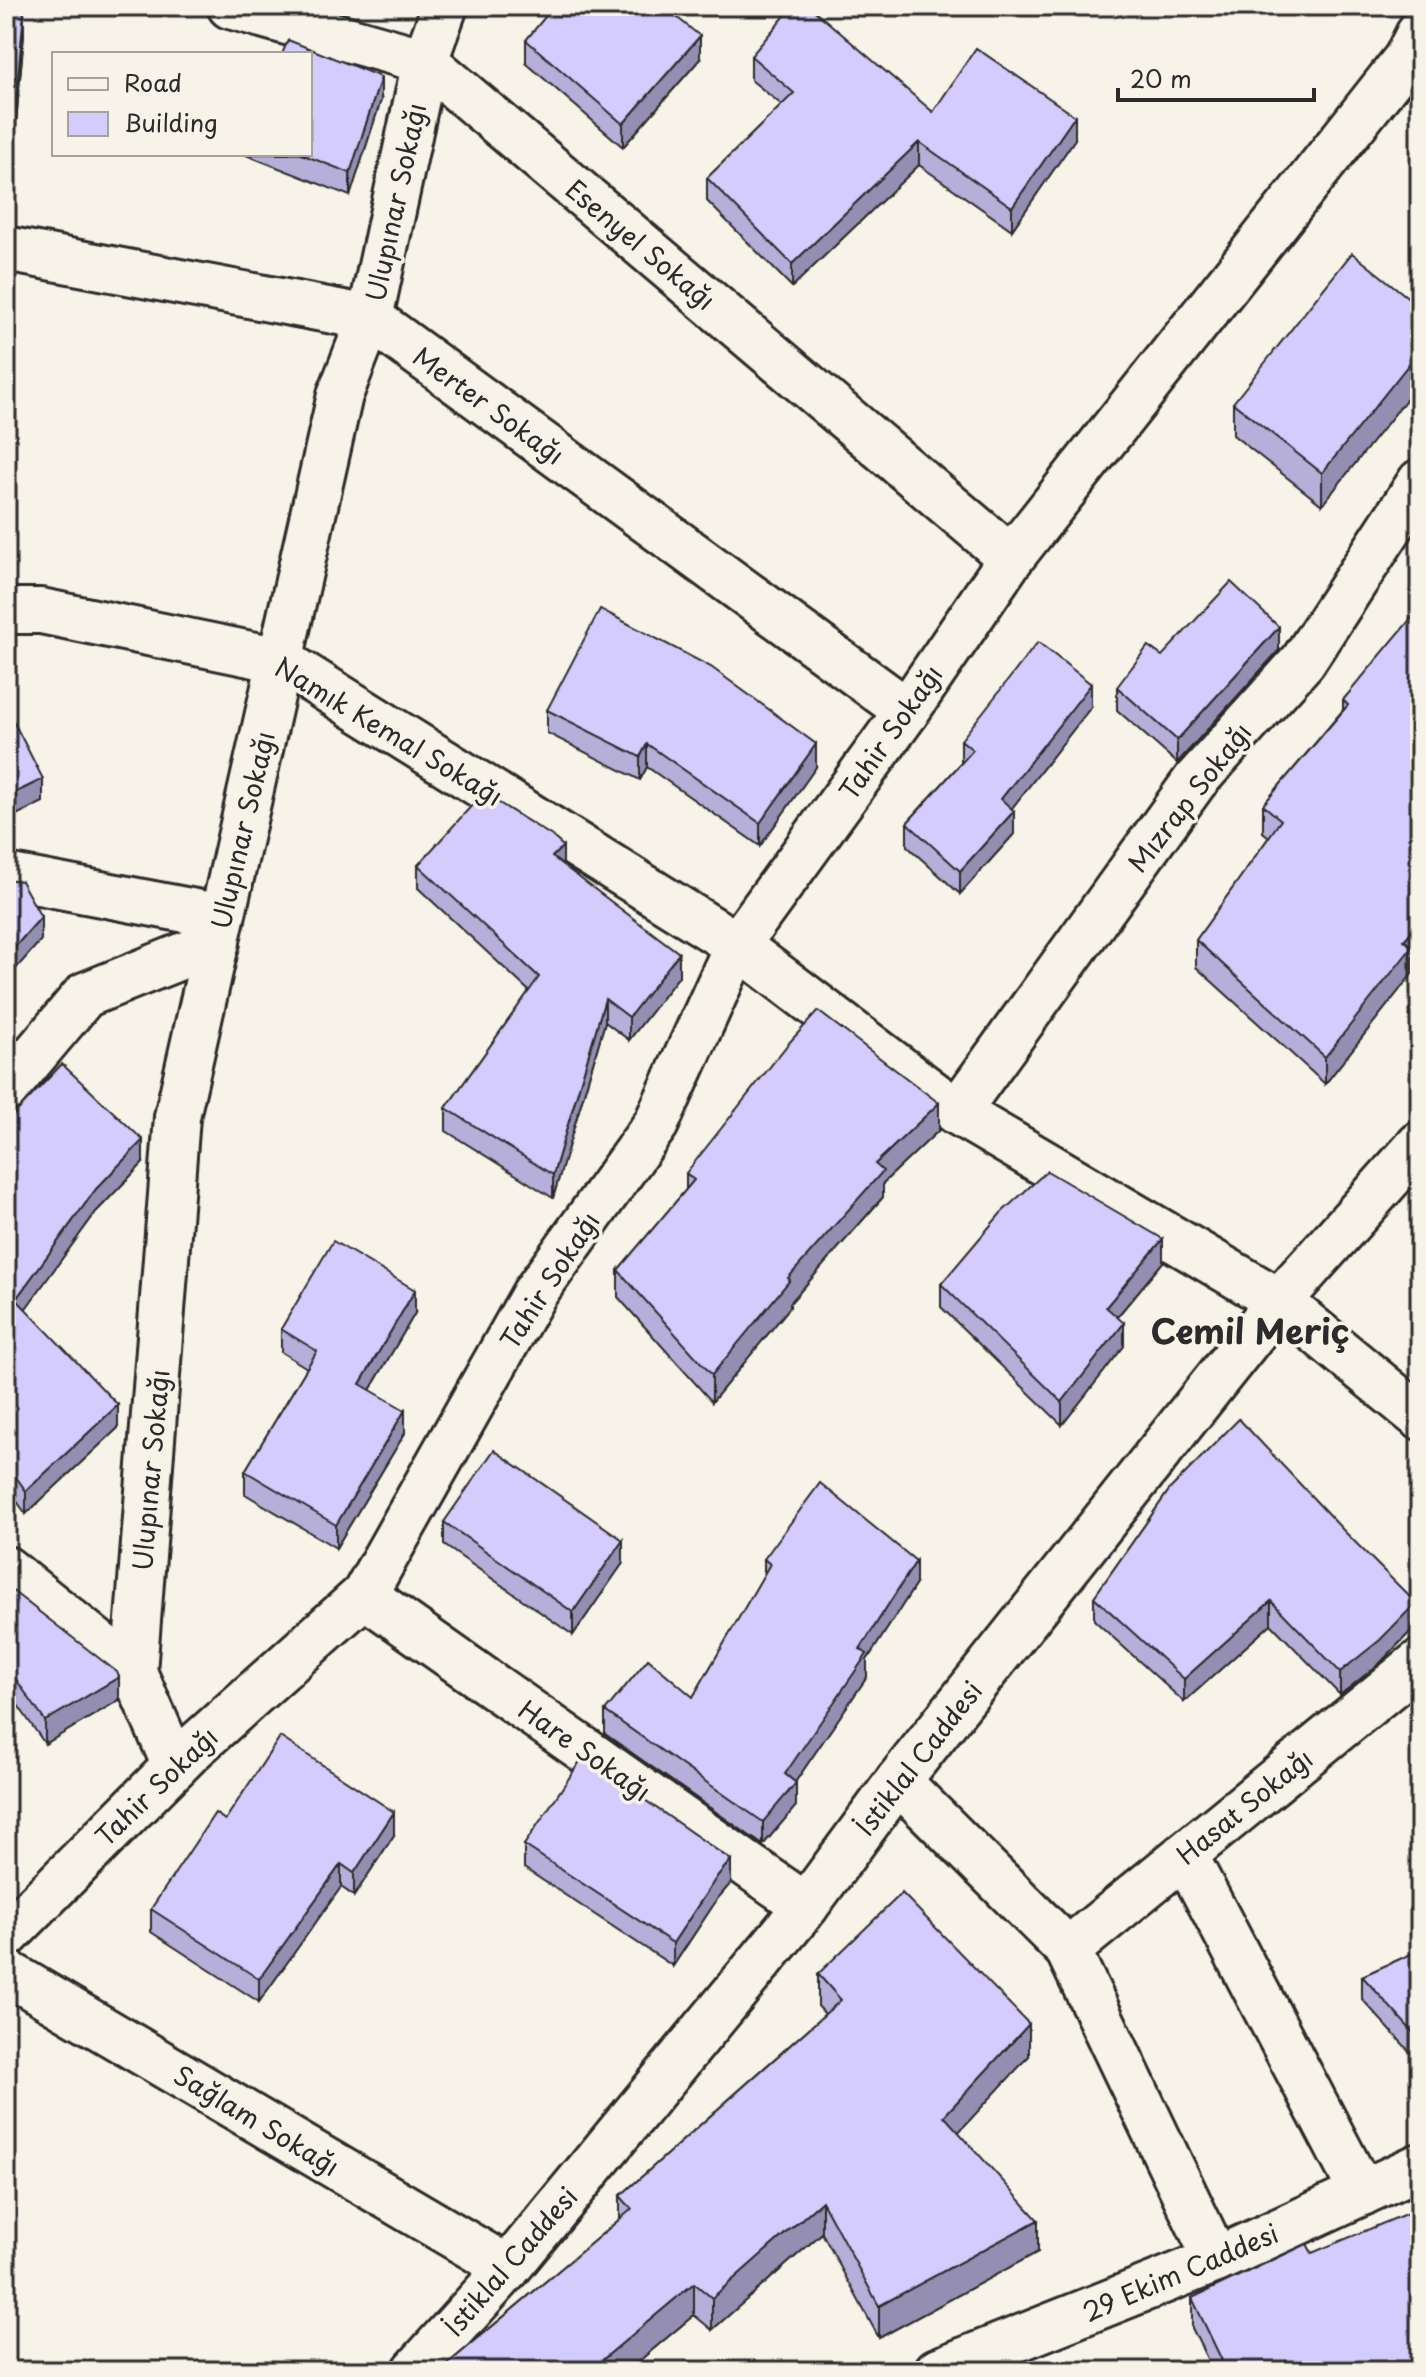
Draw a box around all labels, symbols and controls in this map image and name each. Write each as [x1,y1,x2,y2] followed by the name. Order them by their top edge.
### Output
[52,52,312,156] legend
[1118,52,1314,102] scale bar
[1130,60,1192,96] text: 20 m
[124,64,182,100] text: Road
[355,99,435,305] street label: Ulupınar Sokağı
[124,104,218,140] text: Building
[558,170,724,318] street label: Esenyel Sokağı
[405,337,573,473] street label: Merter Sokağı
[267,647,511,815] street label: Namık Kemal Sokağı
[829,657,951,807] street label: Tahir Sokağı
[1118,714,1260,880] street label: Mızrap Sokağı
[200,727,284,933] street label: Ulupınar Sokağı
[490,1204,608,1356] street label: Tahir Sokağı
[1150,1304,1350,1356] district label: Cemil Meriç
[122,1368,178,1572] street label: Ulupınar Sokağı
[845,1672,991,1844] street label: İstiklal Caddesi
[511,1690,659,1810] street label: Hare Sokağı
[86,1717,226,1855] street label: Tahir Sokağı
[1168,1739,1320,1873] street label: Hasat Sokağı
[167,2055,347,2185] street label: Sağlam Sokağı
[434,2178,586,2344] street label: İstiklal Caddesi
[1076,2213,1284,2331] street label: 29 Ekim Caddesi

